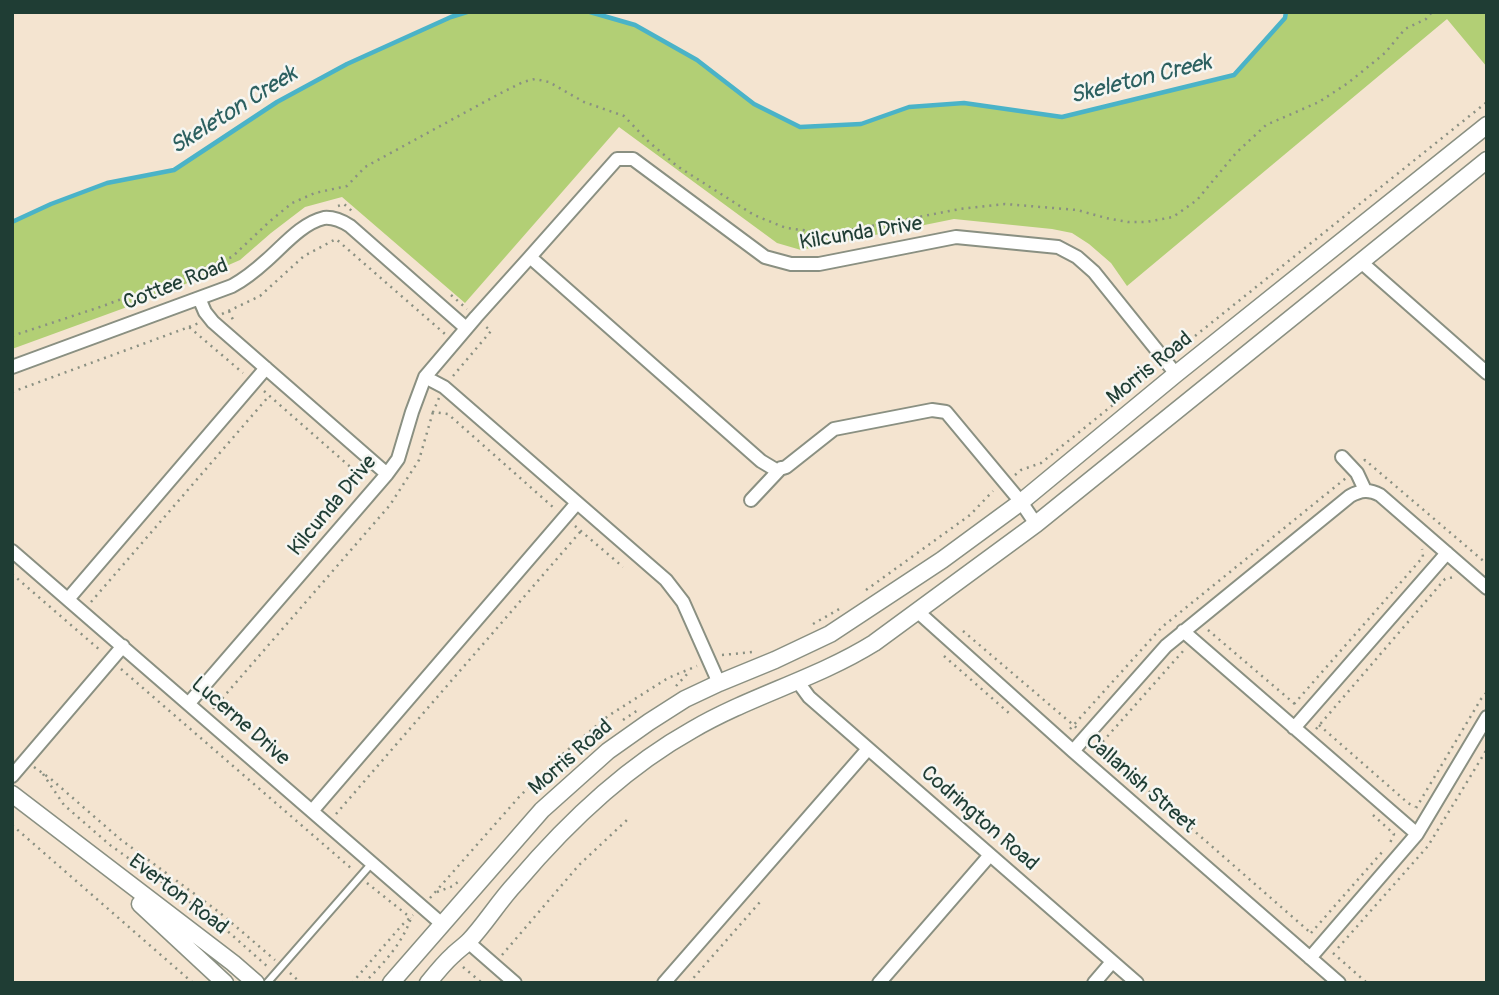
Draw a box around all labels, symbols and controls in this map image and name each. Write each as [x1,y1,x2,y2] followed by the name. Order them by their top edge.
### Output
[1067,49,1215,111] water label: Skeleton Creek
[165,61,303,161] water label: Skeleton Creek
[798,212,924,256] street label: Kilcunda Drive
[120,254,232,316] street label: Cottee Road
[1102,327,1198,411] street label: Morris Road
[284,450,382,562] street label: Kilcunda Drive
[185,672,295,772] street label: Lucerne Drive
[524,715,618,801] street label: Morris Road
[1080,729,1200,839] street label: Callanish Street
[915,761,1043,877] street label: Codrington Road
[123,850,233,940] street label: Everton Road

